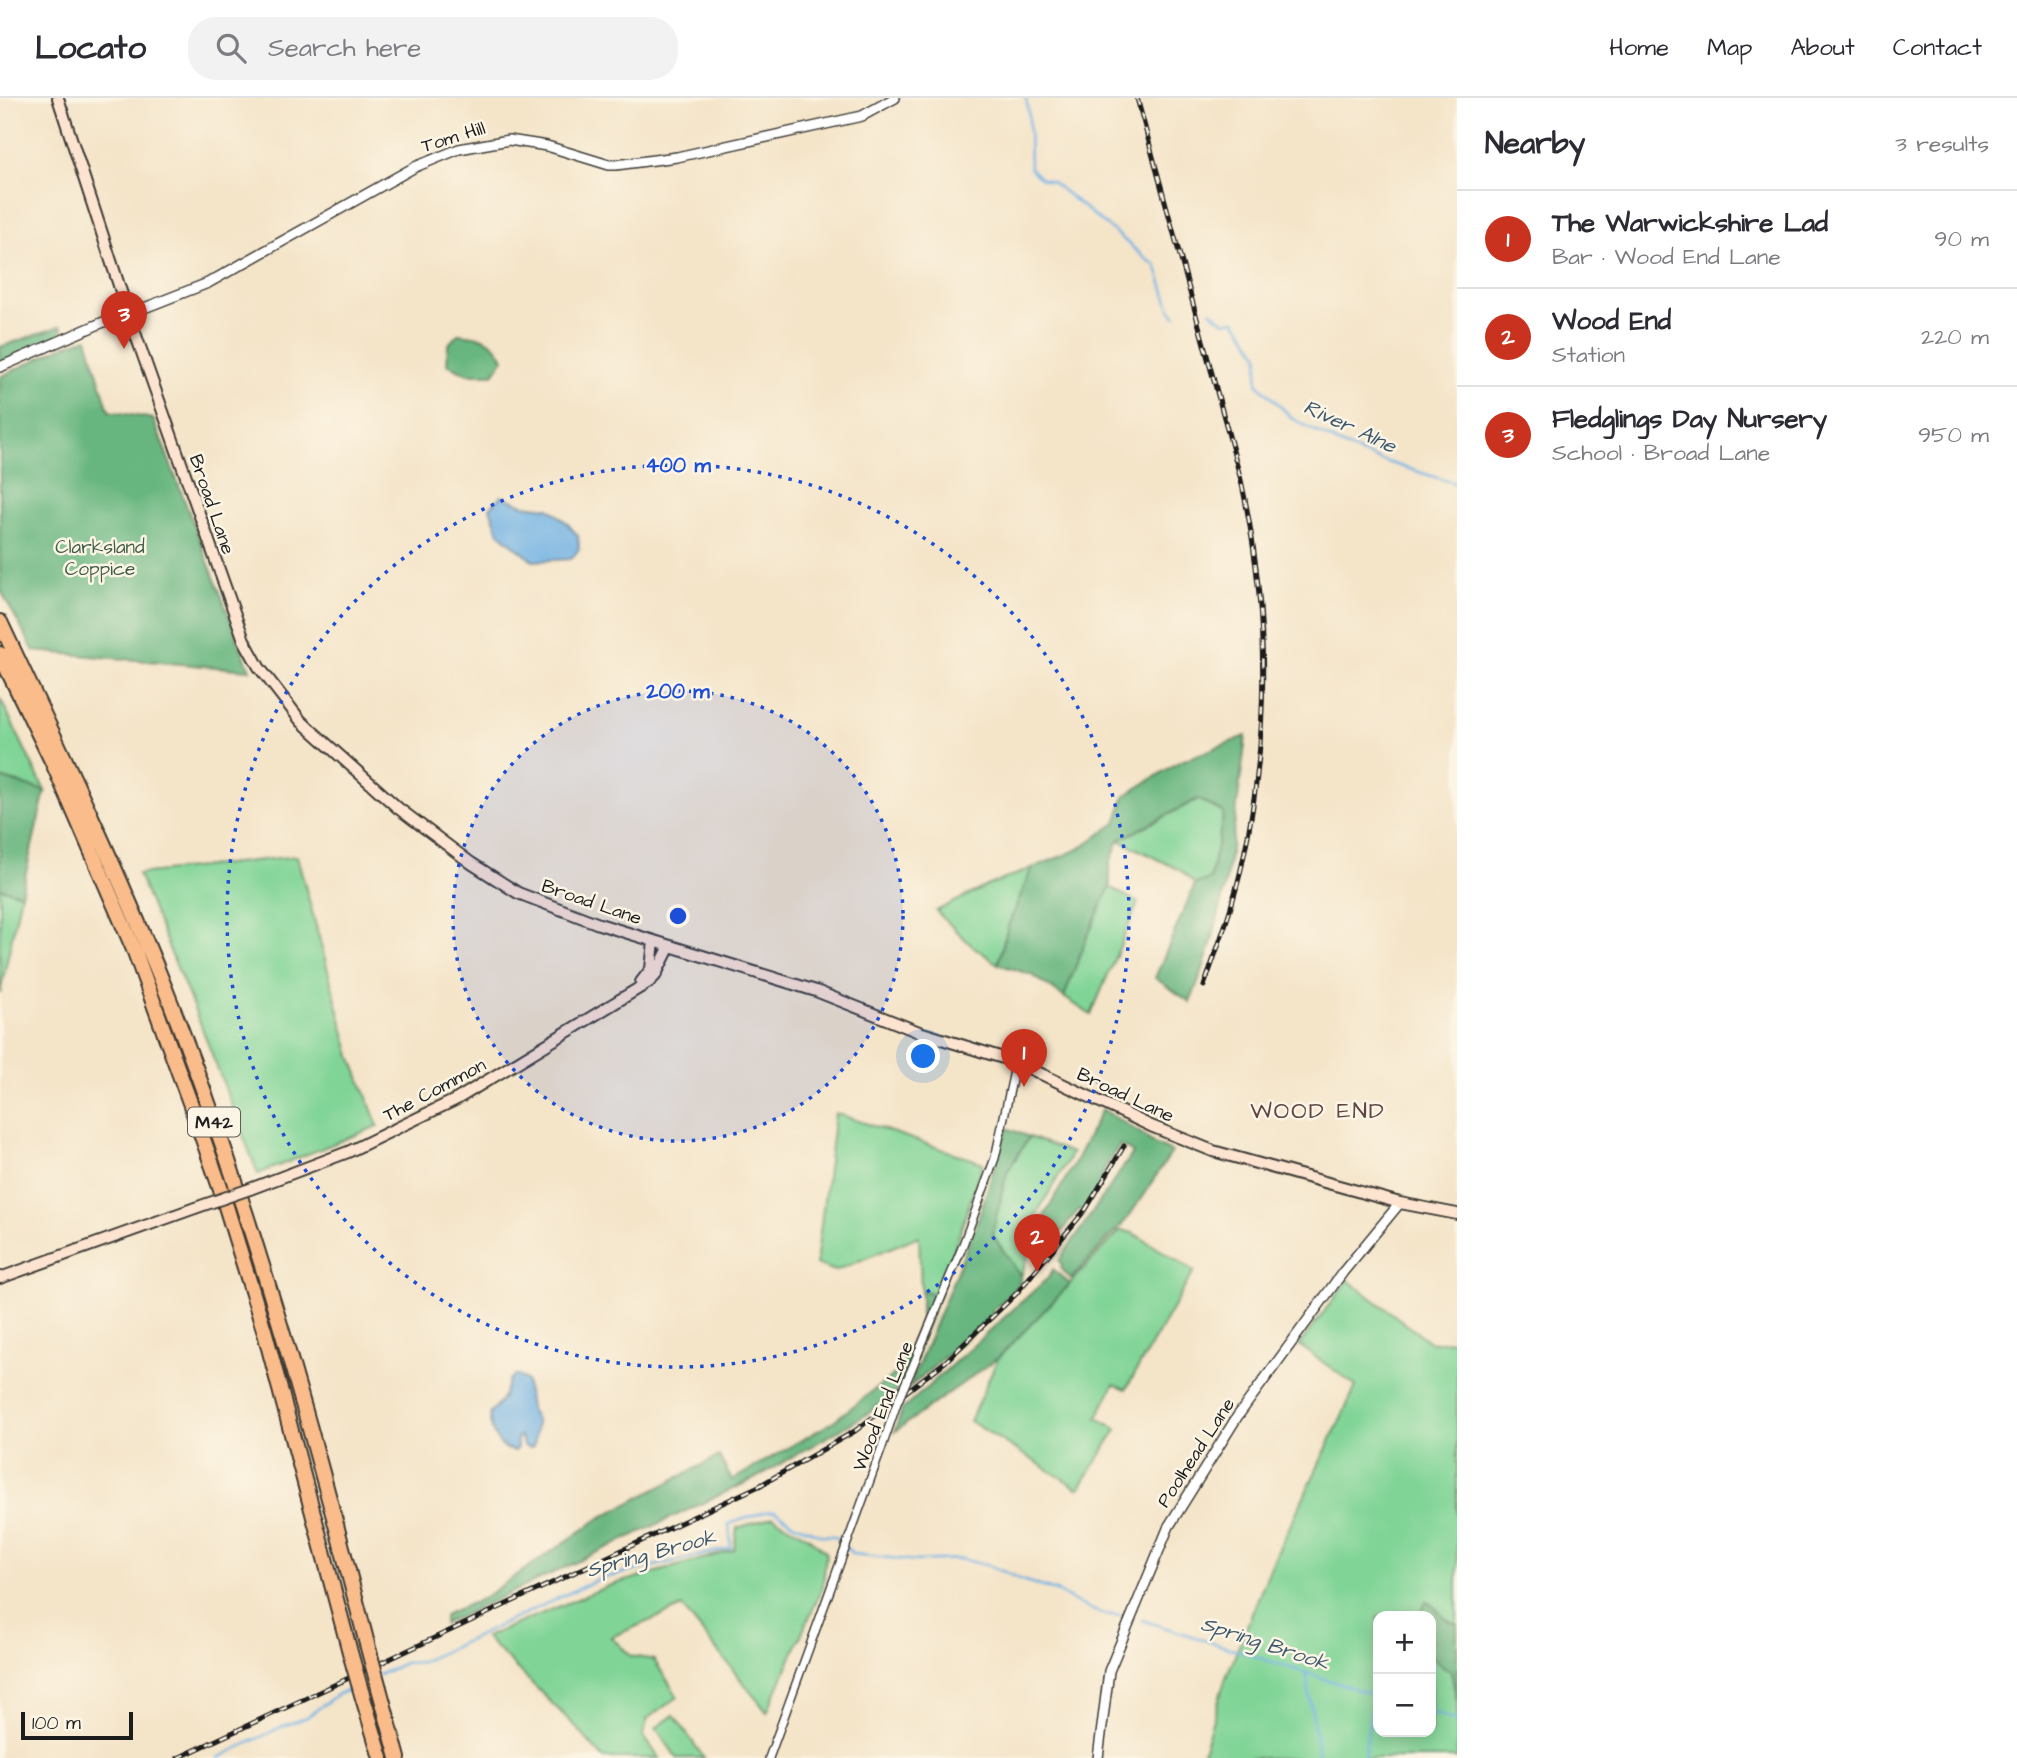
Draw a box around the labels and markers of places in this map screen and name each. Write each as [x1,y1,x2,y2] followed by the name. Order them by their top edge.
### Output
[101,291,147,349] pin: 3
[666,904,690,928] centre of rings
[1001,1029,1047,1087] pin: 1
[1014,1214,1060,1272] pin: 2

